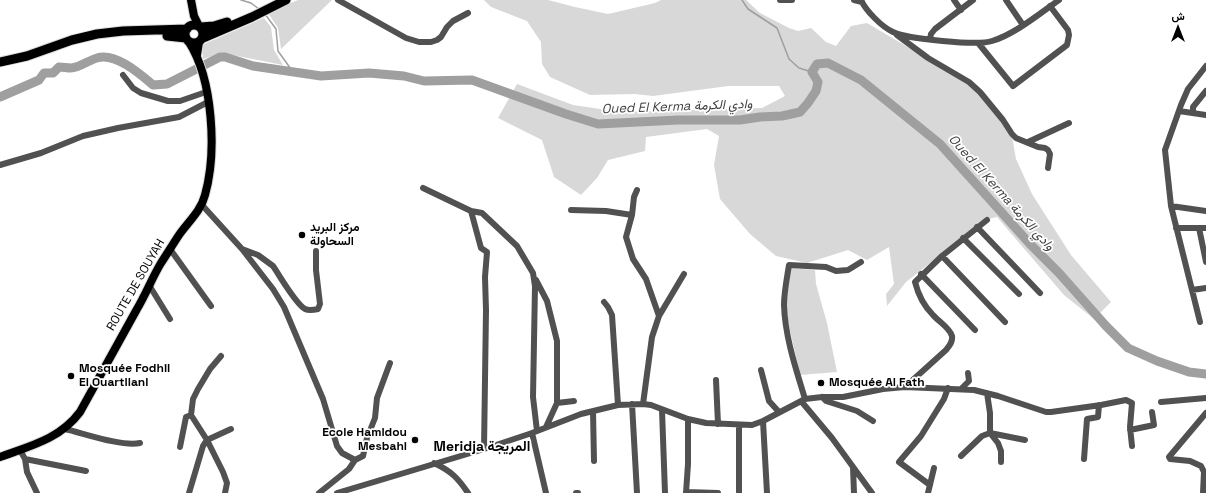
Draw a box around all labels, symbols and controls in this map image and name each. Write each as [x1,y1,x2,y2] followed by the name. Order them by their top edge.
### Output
[1158,8,1198,48] north arrow
[1171,9,1185,23] text: ش
[601,97,753,117] water label: Oued El Kerma وادي الكرمة
[945,132,1057,254] water label: Oued El Kerma وادي الكرمة
[310,221,359,249] place label: مركز البريد السحاولة
[297,230,307,240] marker: مركز البريد السحاولة
[104,237,168,333] street label: ROUTE DE SOUYAH
[79,362,170,390] place label: Mosquée Fodhil El Ouartilani
[66,371,76,381] marker: Mosquée Fodhil El Ouartilani
[829,376,925,390] place label: Mosquée Al Fath
[816,378,826,388] marker: Mosquée Al Fath
[322,426,407,454] place label: Ecole Hamidou Mesbahi
[410,435,420,445] marker: Ecole Hamidou Mesbahi
[434,439,530,455] district label: Meridja المريجة

